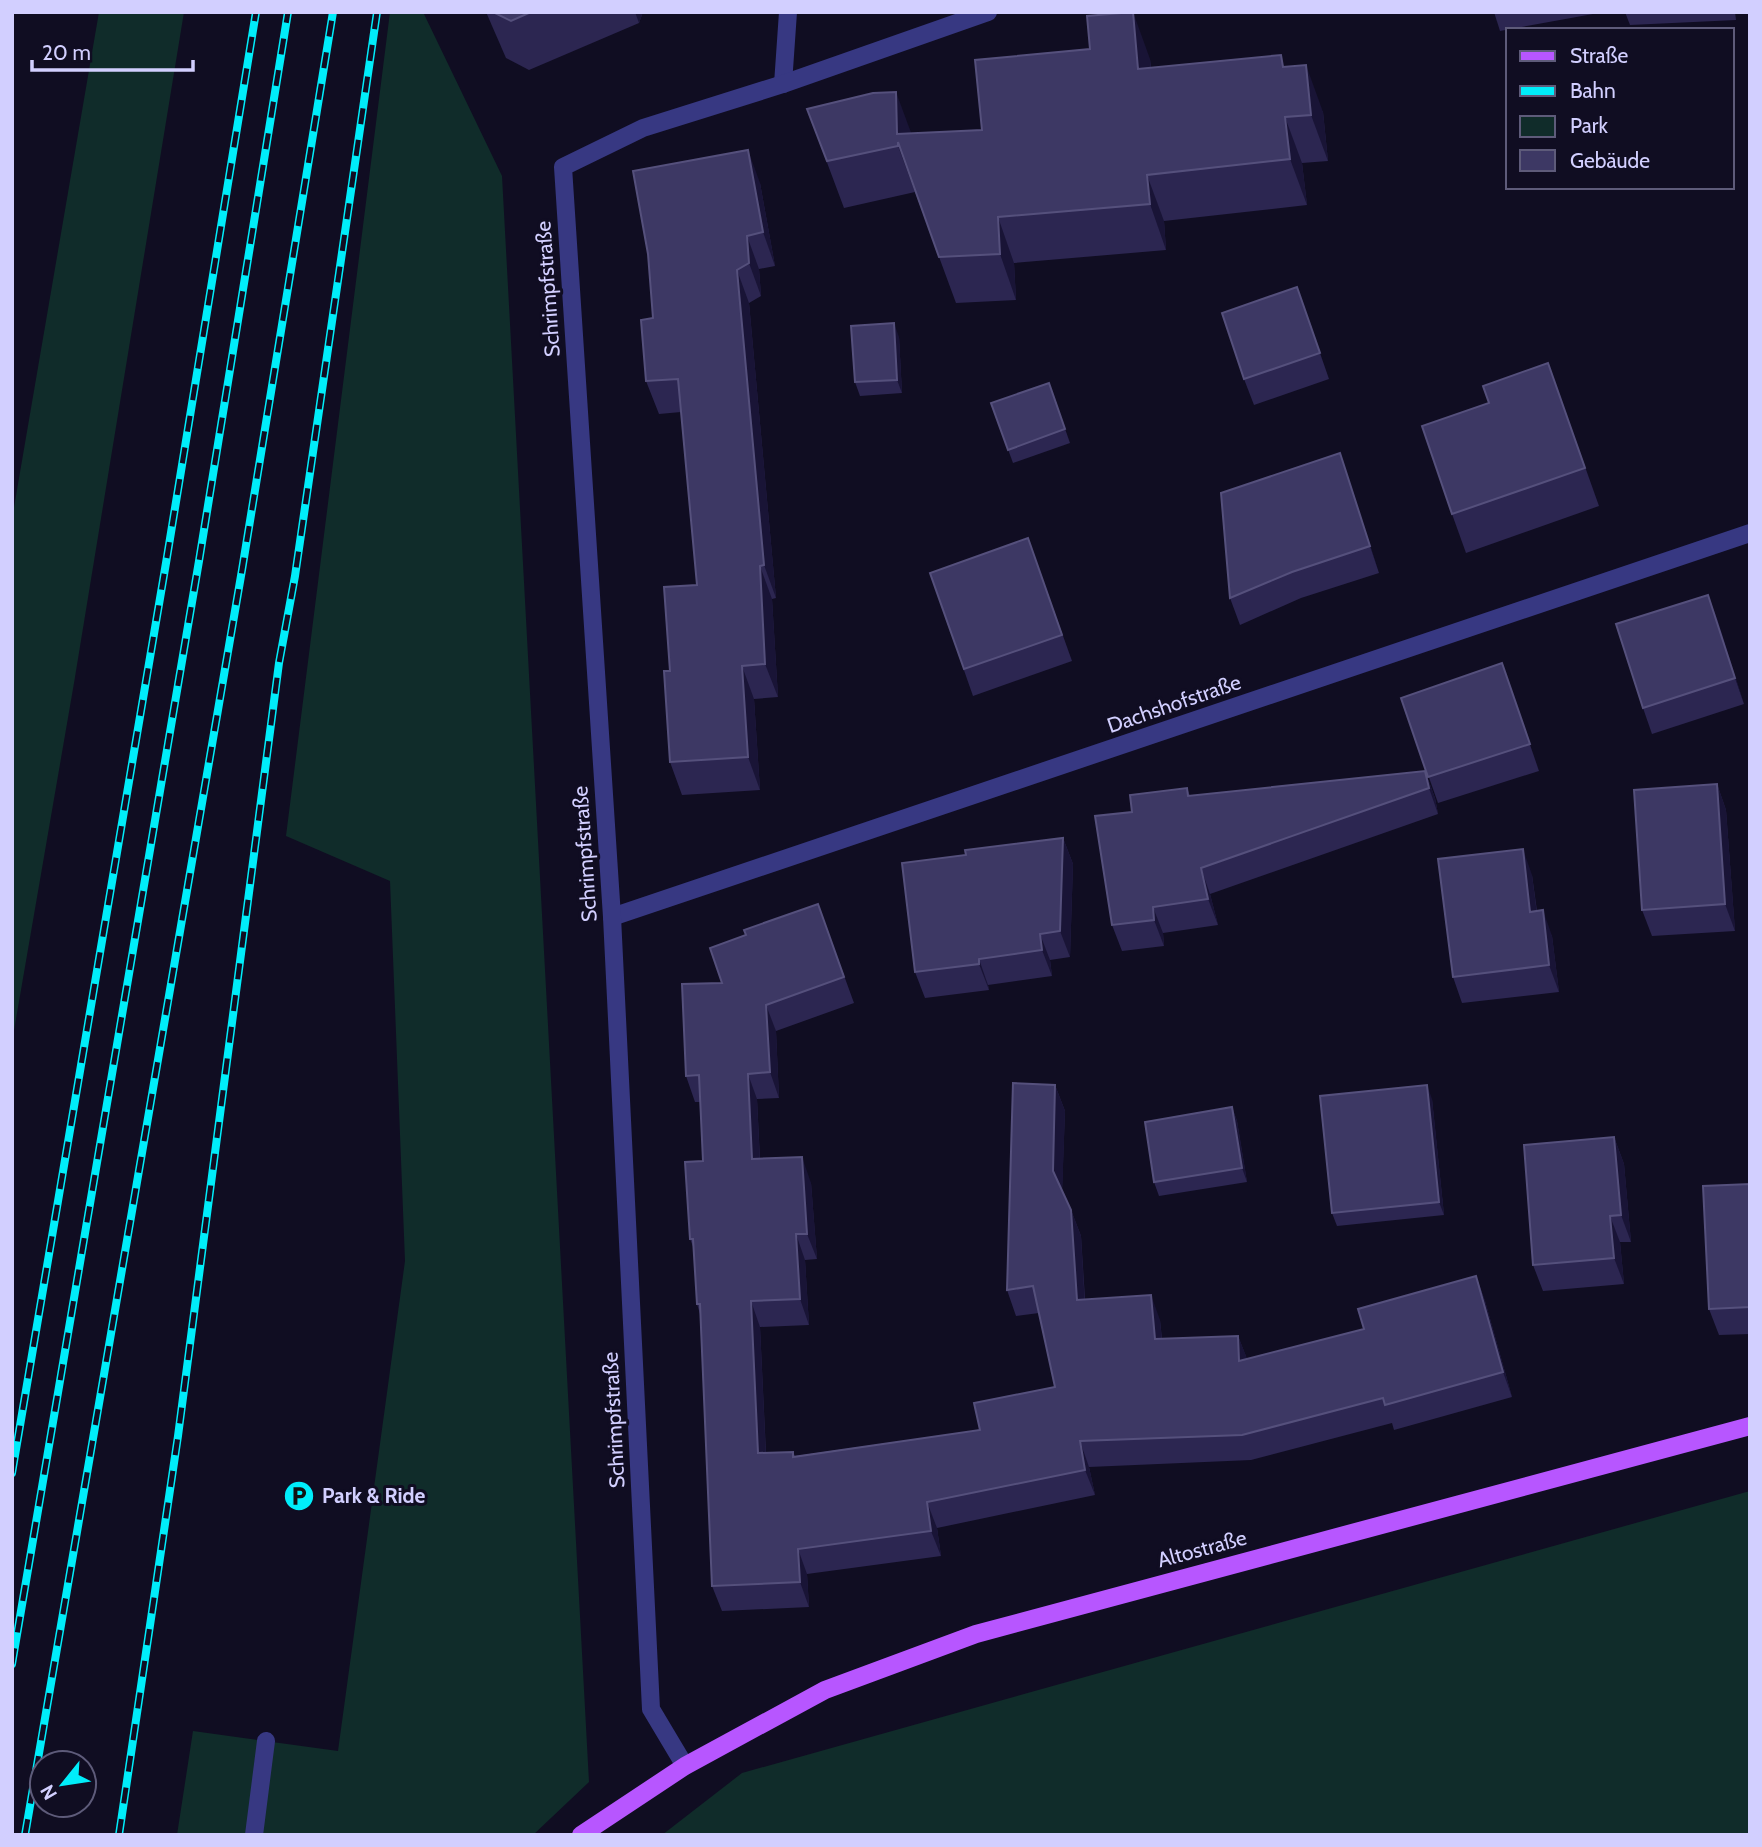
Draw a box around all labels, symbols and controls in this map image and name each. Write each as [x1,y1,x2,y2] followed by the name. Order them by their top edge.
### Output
[32,28,192,72] scale bar
[1506,28,1734,189] legend
[42,40,91,65] text: 20 m
[1570,43,1629,68] text: Straße
[1570,78,1616,103] text: Bahn
[1570,113,1608,138] text: Park
[1570,148,1650,173] text: Gebäude
[530,220,565,358] street label: Schrimpfstraße
[1104,669,1244,738] street label: Dachshofstraße
[567,785,602,923] street label: Schrimpfstraße
[597,1351,630,1489] street label: Schrimpfstraße
[282,1479,316,1513] parking icon: Park & Ride
[322,1483,425,1508] place label: Park & Ride
[1155,1525,1249,1572] street label: Altostraße
[28,1749,98,1819] north arrow
[35,1781,62,1804] text: N

